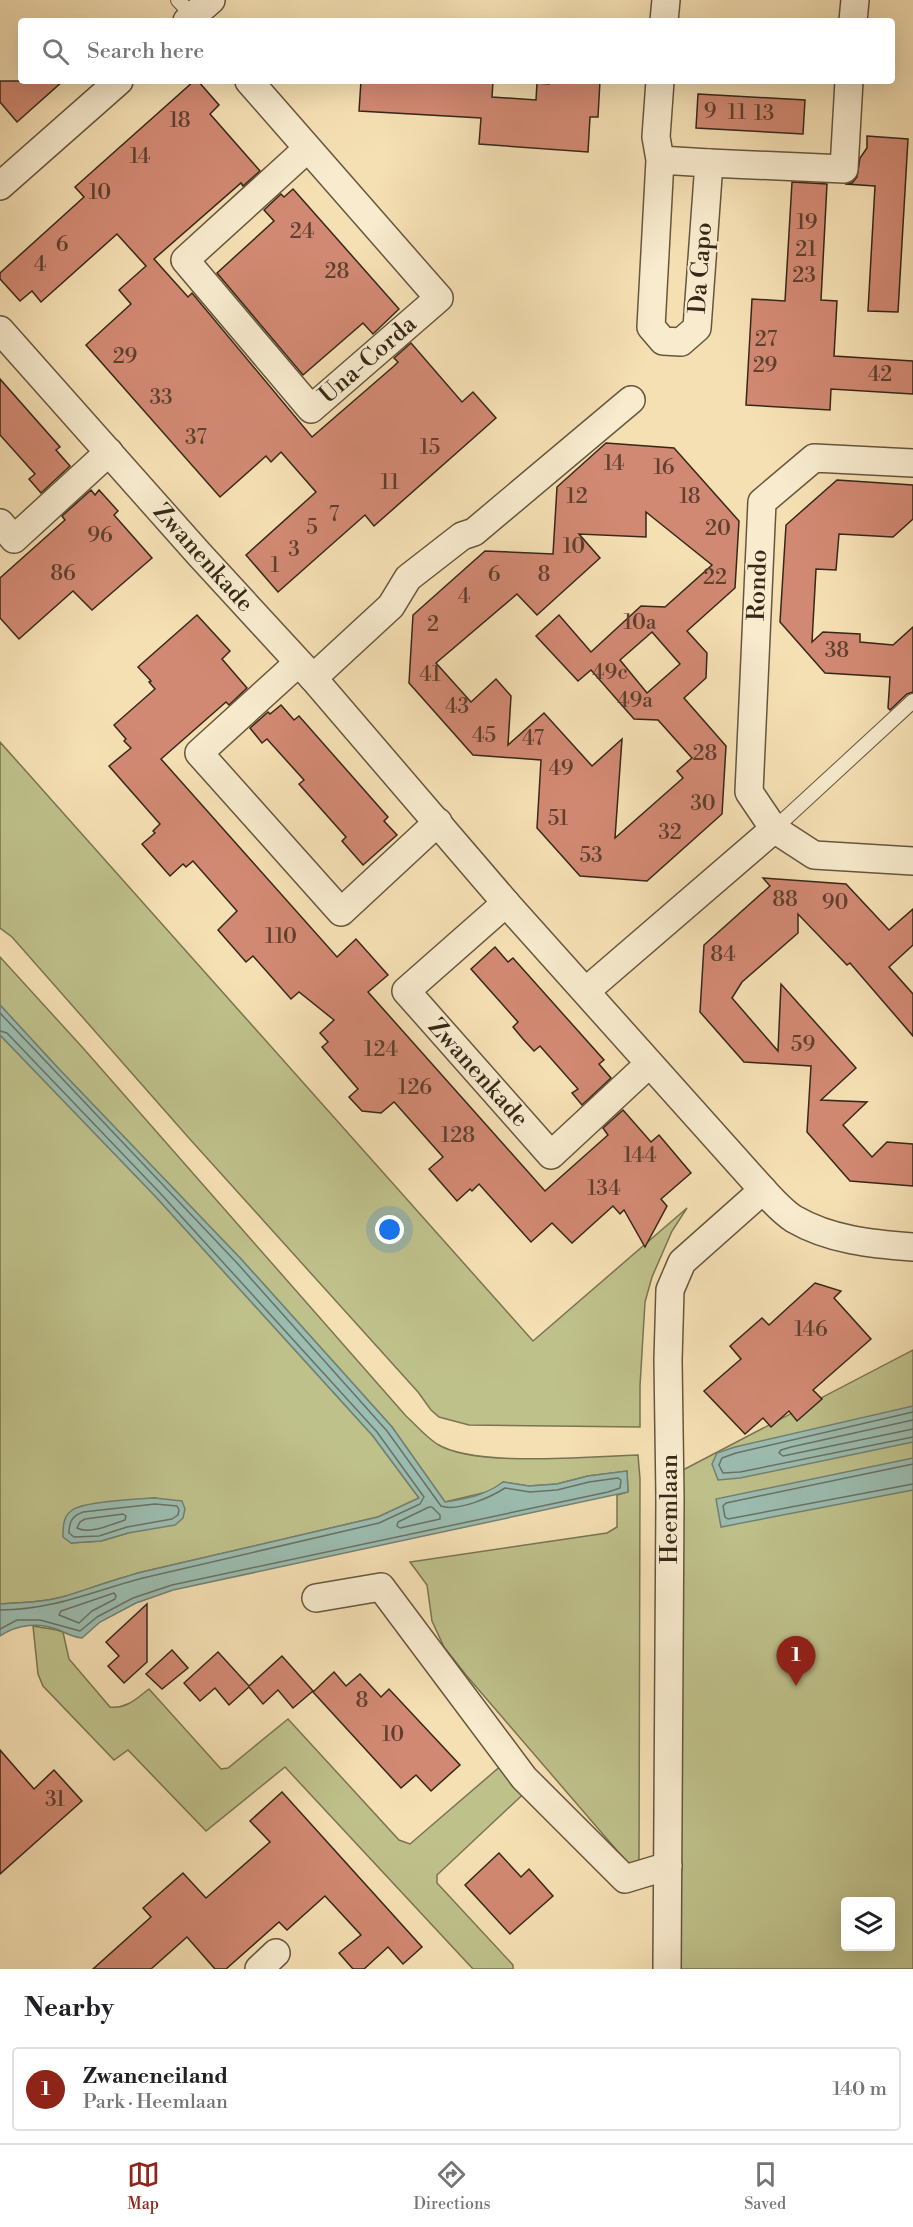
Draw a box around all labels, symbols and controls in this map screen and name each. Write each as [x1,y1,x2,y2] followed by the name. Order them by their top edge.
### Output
[18,18,895,84] search box
[39,35,72,68] icon: search
[87,38,204,65] text: Search here
[704,99,716,125] house number: 9
[728,100,746,126] house number: 11
[754,101,774,127] house number: 13
[169,108,191,134] house number: 18
[130,144,150,170] house number: 14
[89,180,111,206] house number: 10
[796,210,818,236] house number: 19
[290,219,314,245] house number: 24
[683,221,719,315] street label: Da Capo
[56,232,69,258] house number: 6
[795,237,817,263] house number: 21
[34,252,46,278] house number: 4
[325,259,349,285] house number: 28
[792,263,816,289] house number: 23
[313,309,424,411] street label: Una-Corda
[755,327,778,353] house number: 27
[113,344,137,370] house number: 29
[753,353,777,379] house number: 29
[868,362,892,388] house number: 42
[149,385,173,411] house number: 33
[185,425,207,451] house number: 37
[420,435,440,461] house number: 15
[604,451,624,477] house number: 14
[653,455,675,481] house number: 16
[381,470,399,496] house number: 11
[566,484,588,510] house number: 12
[679,484,701,510] house number: 18
[146,497,260,619] street label: Zwanenkade
[329,502,340,528] house number: 7
[306,515,318,541] house number: 5
[705,516,731,542] house number: 20
[87,523,113,549] house number: 96
[563,534,585,560] house number: 10
[288,537,300,563] house number: 3
[742,549,774,621] street label: Rondo
[270,553,280,579] house number: 1
[50,561,76,587] house number: 86
[488,562,501,588] house number: 6
[538,562,550,588] house number: 8
[703,565,727,591] house number: 22
[458,584,470,610] house number: 4
[624,610,657,636] house number: 10a
[427,612,439,638] house number: 2
[825,638,849,664] house number: 38
[592,660,628,686] house number: 49c
[419,662,441,688] house number: 41
[617,688,653,714] house number: 49a
[445,694,469,720] house number: 43
[472,723,496,749] house number: 45
[522,726,545,752] house number: 47
[693,741,717,767] house number: 28
[548,756,574,782] house number: 49
[690,791,716,817] house number: 30
[548,806,568,832] house number: 51
[658,820,682,846] house number: 32
[579,843,603,869] house number: 53
[772,887,798,913] house number: 88
[822,890,848,916] house number: 90
[265,924,297,950] house number: 110
[710,942,736,968] house number: 84
[421,1012,535,1134] street label: Zwanenkade
[791,1032,815,1058] house number: 59
[364,1037,398,1063] house number: 124
[398,1075,432,1101] house number: 126
[441,1123,475,1149] house number: 128
[623,1143,657,1169] house number: 144
[587,1176,621,1202] house number: 134
[375,1215,404,1244] your location
[794,1317,828,1343] house number: 146
[655,1454,685,1564] street label: Heemlaan
[776,1636,816,1686] pin: 1
[356,1688,368,1714] house number: 8
[382,1722,404,1748] house number: 10
[45,1787,65,1813] house number: 31
[841,1897,895,1951] map controls
[841,1897,895,1951] button: layers
[24,1992,114,2024] text: Nearby
[83,2063,228,2090] text: Zwaneneiland
[41,2077,50,2102] text: 1
[832,2077,887,2102] text: 140 m
[83,2090,228,2115] text: Park · Heemlaan
[127,2158,160,2214] tab: Map
[413,2158,491,2214] tab: Directions
[744,2158,786,2214] tab: Saved

